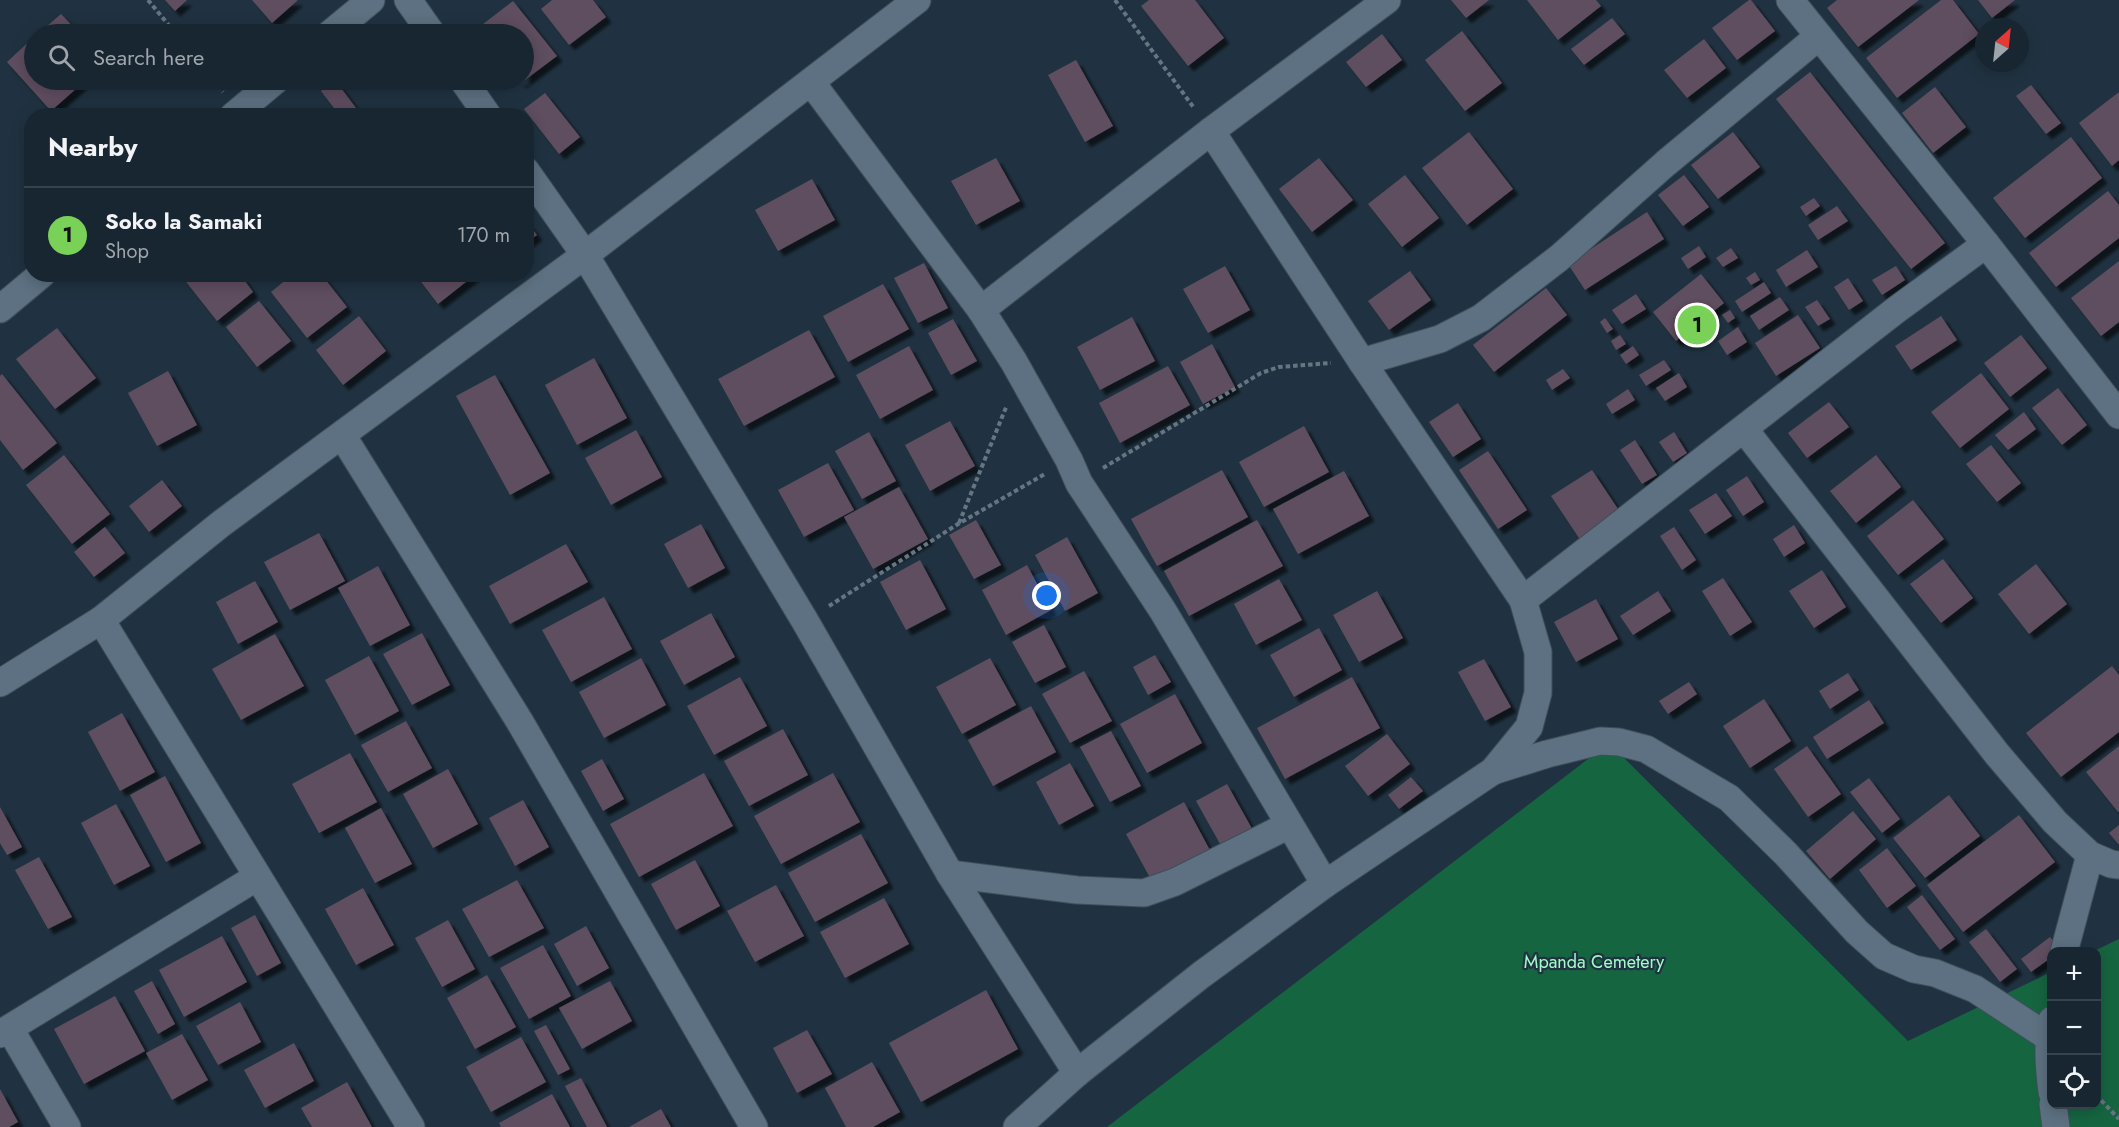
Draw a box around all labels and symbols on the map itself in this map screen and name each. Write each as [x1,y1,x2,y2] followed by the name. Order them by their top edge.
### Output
[1975,18,2029,72] north arrow
[1678,302,1716,348] pin: 1
[1032,581,1061,610] your location
[1524,949,1664,975] park label: Mpanda Cemetery

